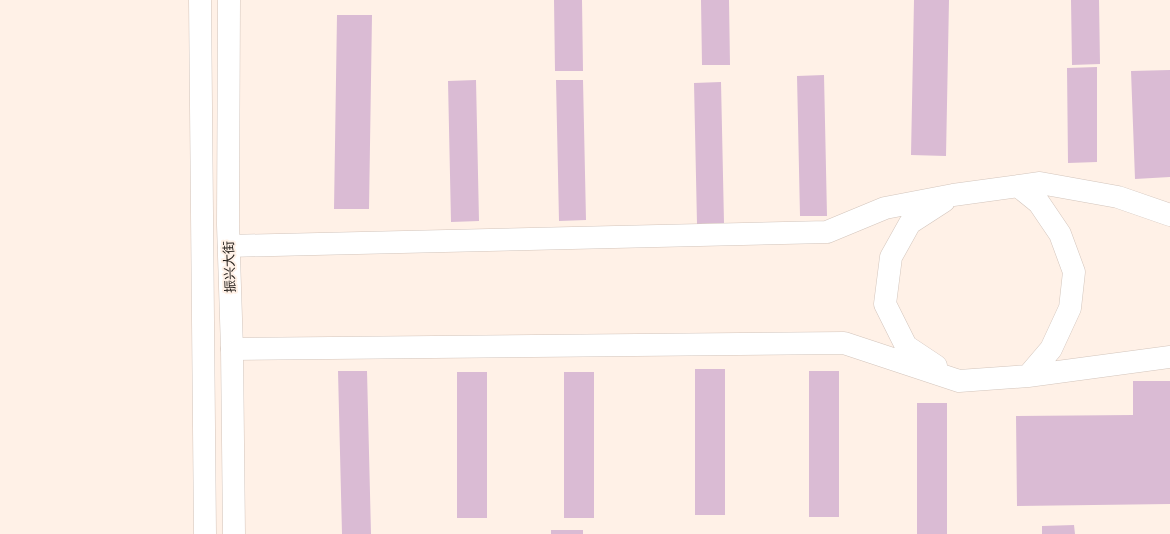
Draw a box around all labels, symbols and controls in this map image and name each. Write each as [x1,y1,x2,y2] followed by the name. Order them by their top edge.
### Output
[220,241,238,293] street label: 振兴大街

